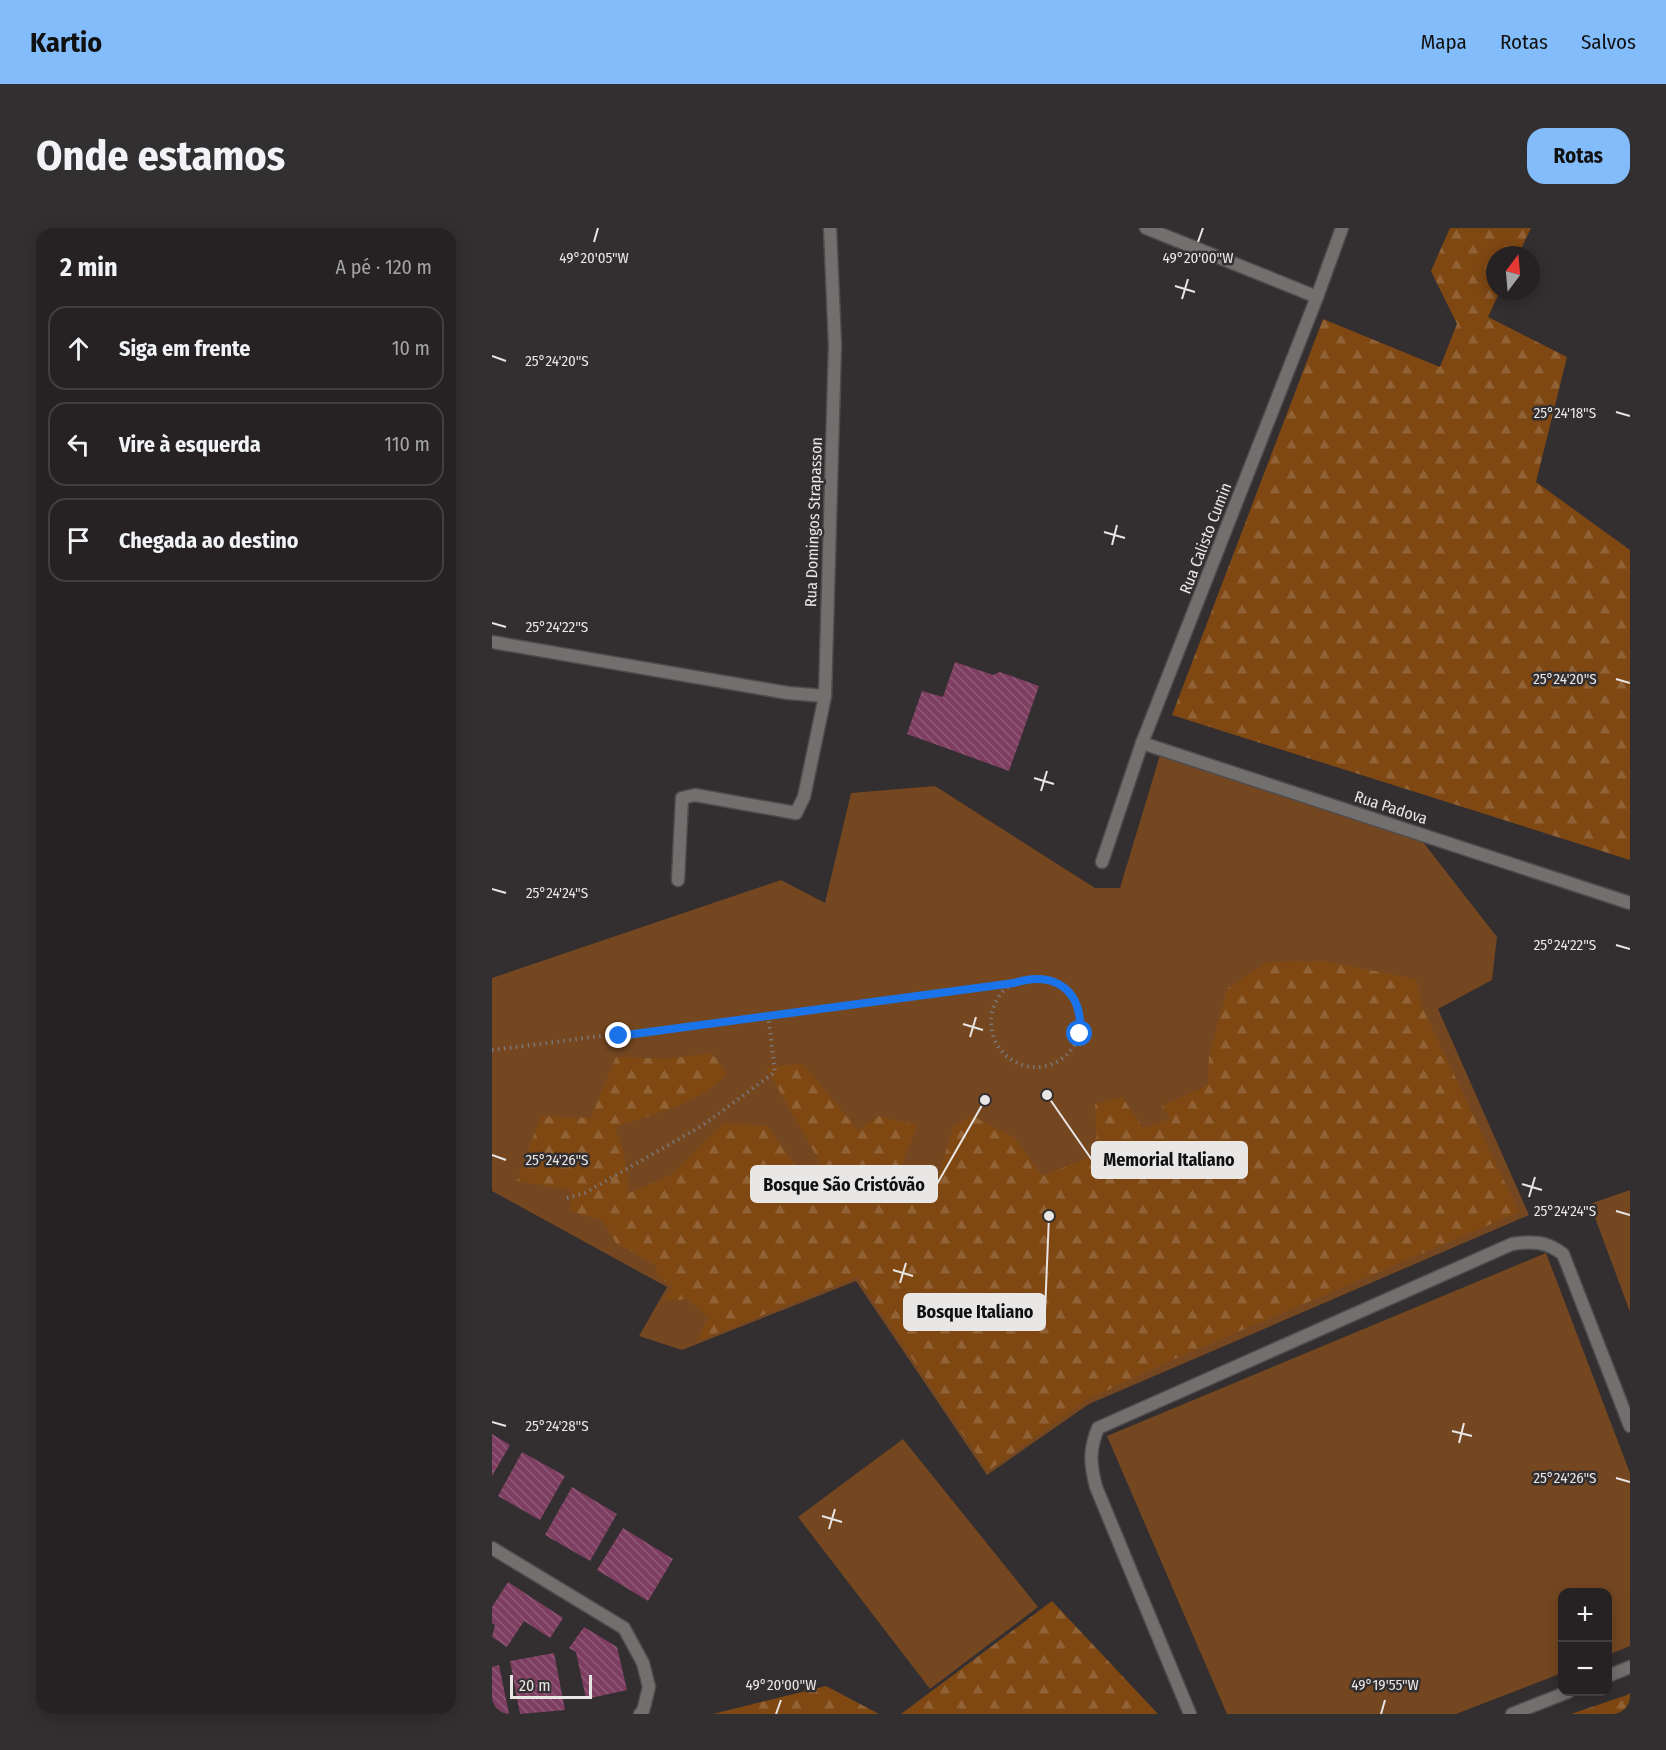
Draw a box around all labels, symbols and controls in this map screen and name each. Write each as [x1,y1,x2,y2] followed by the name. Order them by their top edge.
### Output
[30,26,102,59] text: Kartio
[1420,29,1467,55] text: Mapa
[1500,29,1548,55] text: Rotas
[1581,29,1636,55] text: Salvos
[1527,128,1630,184] button: Rotas
[36,131,285,181] text: Onde estamos
[1486,246,1540,300] north arrow
[559,249,629,267] text: 49°20'05"W
[1163,249,1233,267] text: 49°20'00"W
[60,252,118,283] text: 2 min
[336,255,432,279] text: A pé · 120 m
[62,332,95,365] icon: ahead
[119,335,250,362] text: Siga em frente
[392,336,430,360] text: 10 m
[525,352,589,370] text: 25°24'20"S
[1534,404,1596,422] text: 25°24'18"S
[62,428,95,461] icon: left
[119,431,261,458] text: Vire à esquerda
[384,432,430,456] text: 110 m
[801,437,826,607] street label: Rua Domingos Strapasson
[1176,480,1235,596] street label: Rua Calisto Cumin
[62,524,95,557] icon: arrive
[119,527,299,554] text: Chegada ao destino
[526,618,588,636] text: 25°24'22"S
[1533,670,1597,688] text: 25°24'20"S
[1352,787,1430,828] street label: Rua Padova
[526,884,588,902] text: 25°24'24"S
[1534,936,1596,954] text: 25°24'22"S
[1066,1020,1092,1046] route start
[605,1022,631,1048] route end
[1092,1142,1247,1178] callout: Memorial Italiano
[1103,1149,1235,1171] text: Memorial Italiano
[525,1151,589,1169] text: 25°24'26"S
[751,1166,937,1202] callout: Bosque São Cristóvão
[763,1174,925,1196] text: Bosque São Cristóvão
[1534,1202,1596,1220] text: 25°24'24"S
[904,1294,1045,1330] callout: Bosque Italiano
[917,1301,1034,1323] text: Bosque Italiano
[525,1417,589,1435] text: 25°24'28"S
[1533,1469,1597,1487] text: 25°24'26"S
[1558,1588,1612,1696] map controls
[1558,1588,1612,1642] button: +
[1558,1642,1612,1696] button: −
[510,1672,592,1700] scale bar
[519,1676,550,1695] text: 20 m
[746,1676,816,1694] text: 49°20'00"W
[1351,1676,1419,1694] text: 49°19'55"W

